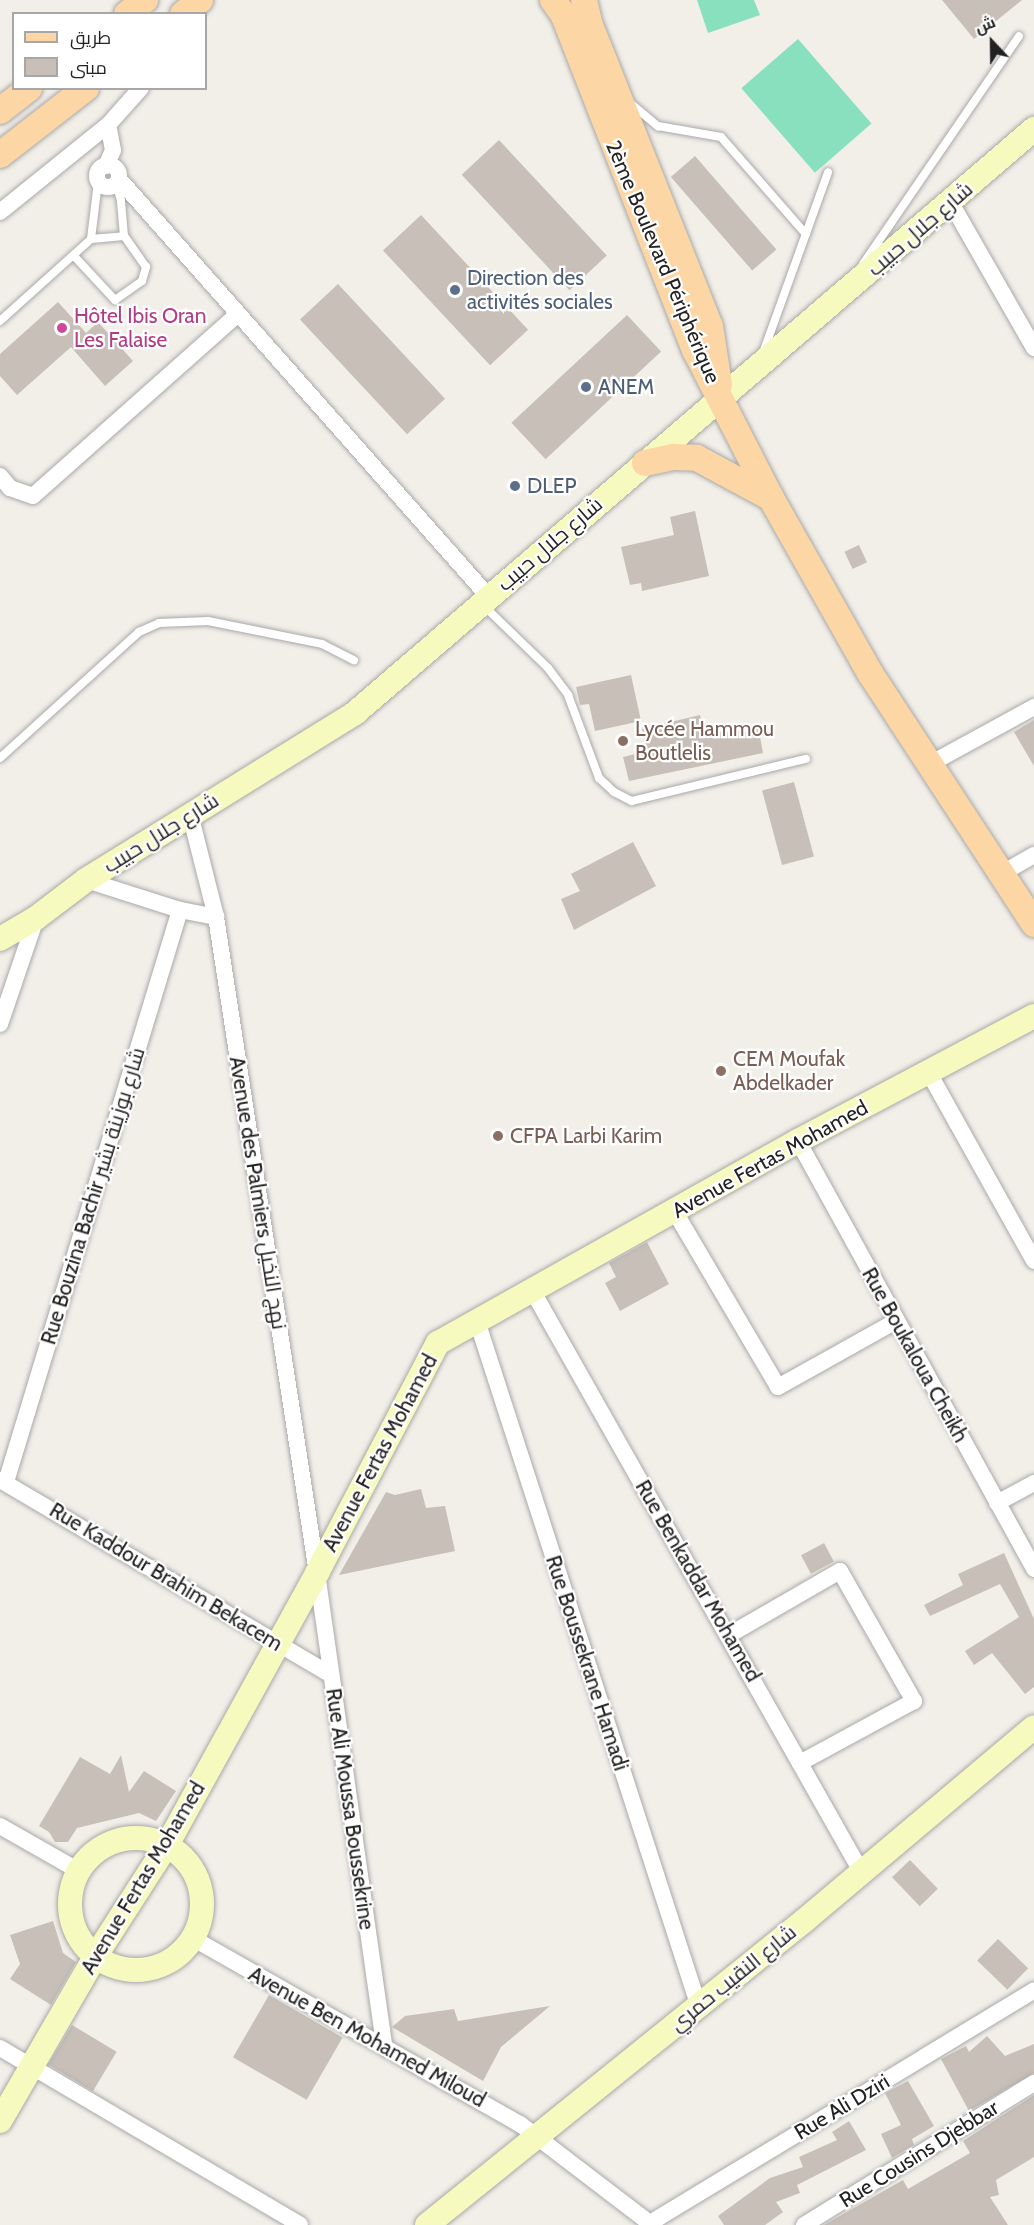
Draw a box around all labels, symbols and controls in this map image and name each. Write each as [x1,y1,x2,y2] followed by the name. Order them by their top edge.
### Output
[12,12,207,90] legend
[962,12,1022,72] north arrow
[972,12,998,38] text: ش
[70,27,111,49] text: طريق
[70,57,107,79] text: مبنى
[600,137,726,387] street label: 2ème Boulevard Périphérique
[862,177,978,281] street label: شارع جلال حبيب
[467,265,613,315] place label: Direction des activités sociales
[448,283,462,297] marker: Direction des activités sociales
[74,303,206,353] place label: Hôtel Ibis Oran Les Falaise
[55,321,69,335] marker: Hôtel Ibis Oran Les Falaise
[598,374,654,400] place label: ANEM
[579,380,593,394] marker: ANEM
[527,473,576,499] place label: DLEP
[508,479,522,493] marker: DLEP
[492,492,608,596] street label: شارع جلال حبيب
[635,716,774,766] place label: Lycée Hammou Boutlelis
[616,734,630,748] marker: Lycée Hammou Boutlelis
[99,788,223,878] street label: شارع جلال حبيب
[36,1044,150,1348] street label: Rue Bouzina Bachir شارع بوزينة بشير
[733,1046,845,1096] place label: CEM Moufak Abdelkader
[224,1055,292,1331] street label: Avenue des Palmiers نهج النخيل
[714,1064,728,1078] marker: CEM Moufak Abdelkader
[668,1095,872,1223] street label: Avenue Fertas Mohamed
[510,1123,662,1149] place label: CFPA Larbi Karim
[491,1129,505,1143] marker: CFPA Larbi Karim
[856,1263,974,1447] street label: Rue Boukaloua Cheikh
[317,1350,443,1556] street label: Avenue Fertas Mohamed
[630,1476,766,1686] street label: Rue Benkaddar Mohamed
[45,1497,287,1657] street label: Rue Kaddour Brahim Bekacem
[540,1552,634,1774] street label: Rue Boussekrane Hamadi
[321,1687,379,1931] street label: Rue Ali Moussa Boussekrine
[76,1777,210,1979] street label: Avenue Fertas Mohamed
[665,1919,801,2037] street label: شارع النقيب حمري
[244,1961,490,2113] street label: Avenue Ben Mohamed Miloud
[790,2069,894,2145] street label: Rue Ali Dziri
[835,2095,1003,2213] street label: Rue Cousins Djebbar

